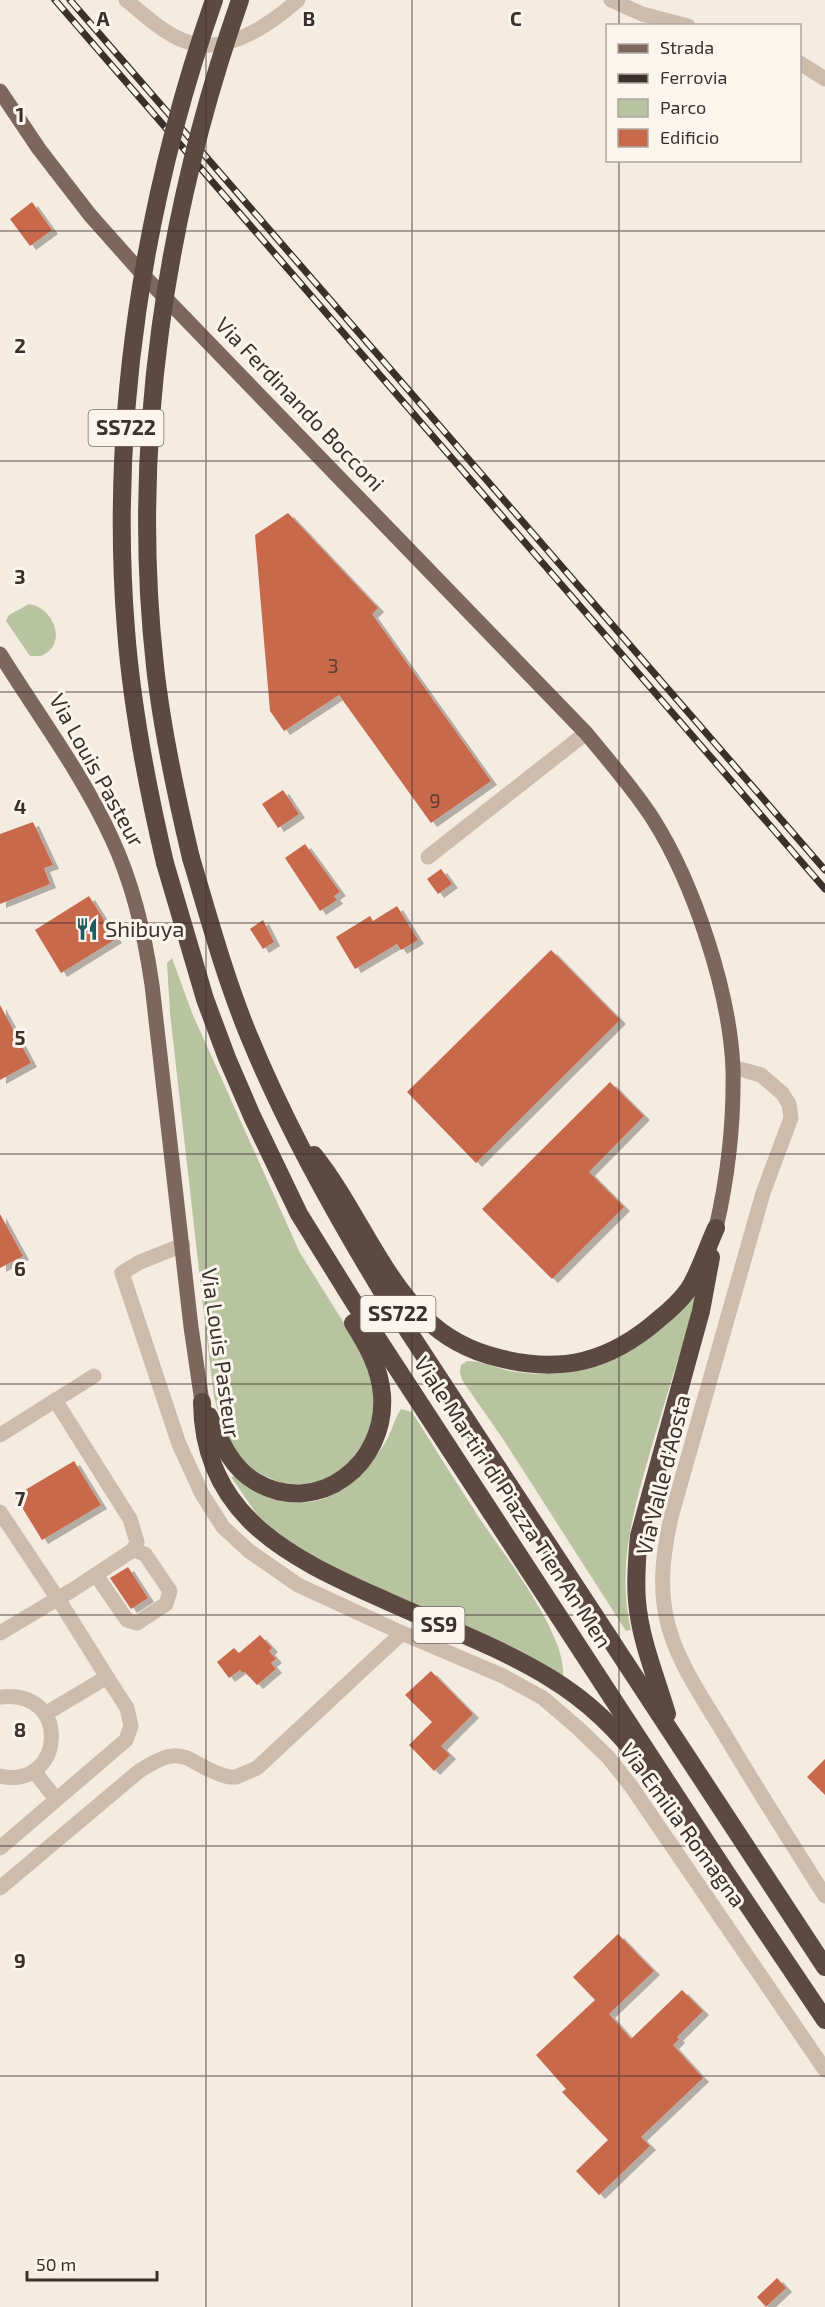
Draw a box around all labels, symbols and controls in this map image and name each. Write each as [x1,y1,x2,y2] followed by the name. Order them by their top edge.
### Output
[96,6,110,30] text: A
[303,6,315,30] text: B
[510,6,522,30] text: C
[606,24,801,162] legend
[660,36,714,58] text: Strada
[660,66,727,88] text: Ferrovia
[660,96,706,118] text: Parco
[16,102,24,126] text: 1
[660,126,719,148] text: Edificio
[211,311,390,496] street label: Via Ferdinando Bocconi
[14,333,26,357] text: 2
[88,410,164,446] road number: SS722
[14,564,26,588] text: 3
[327,653,339,677] house number: 3
[45,688,151,851] street label: Via Louis Pasteur
[429,788,441,812] house number: 9
[14,794,27,818] text: 4
[105,915,184,941] place label: Shibuya
[74,916,100,942] restaurant icon: Shibuya
[14,1025,26,1049] text: 5
[14,1256,26,1280] text: 6
[197,1266,247,1440] street label: Via Louis Pasteur
[360,1296,436,1332] road number: SS722
[410,1351,618,1652] street label: Viale Martiri di Piazza Tien An Men
[630,1392,695,1558] street label: Via Valle d'Aosta
[15,1486,26,1510] text: 7
[414,1607,464,1643] road number: SS9
[14,1717,26,1741] text: 8
[616,1737,752,1911] street label: Via Emilia Romagna
[14,1948,26,1972] text: 9
[27,2244,158,2282] scale bar
[36,2253,76,2275] text: 50 m

